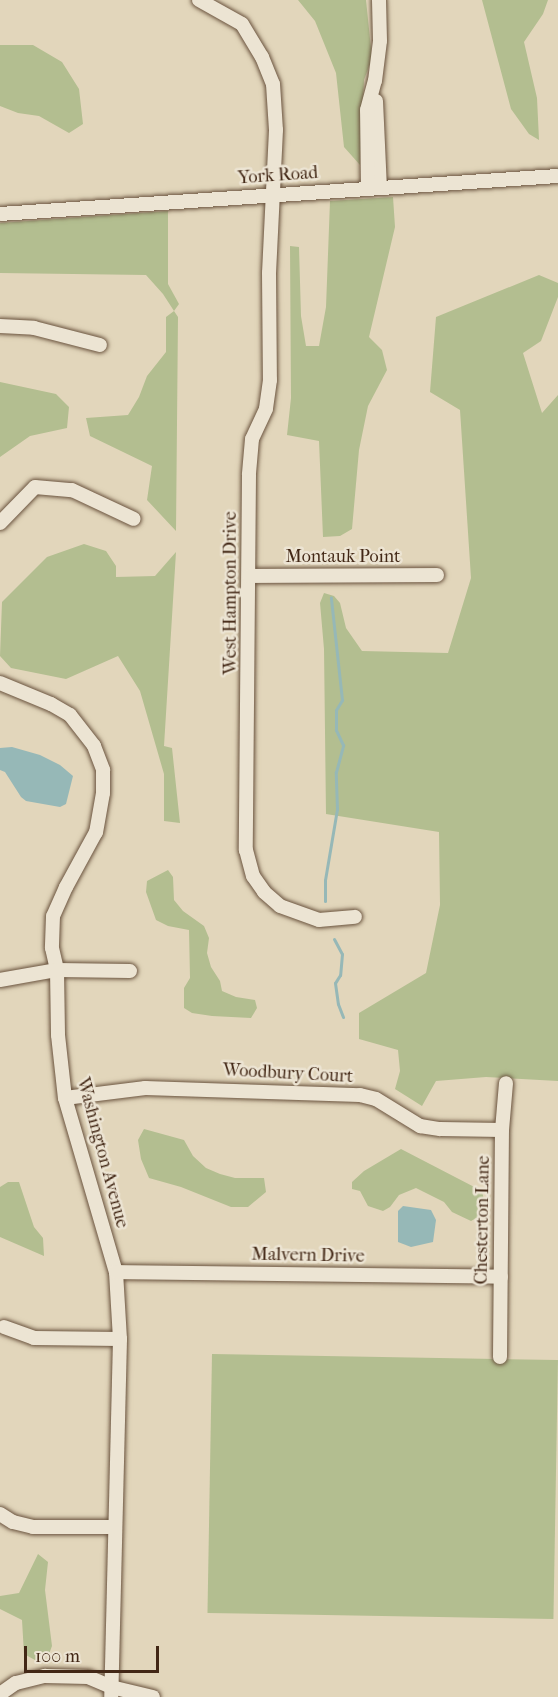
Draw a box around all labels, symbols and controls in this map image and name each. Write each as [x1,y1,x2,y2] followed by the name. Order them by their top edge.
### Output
[237,162,319,190] street label: York Road
[220,511,242,675] street label: West Hampton Drive
[285,546,401,568] street label: Montauk Point
[222,1060,354,1088] street label: Woodbury Court
[72,1075,132,1231] street label: Washington Avenue
[471,1155,495,1285] street label: Chesterton Lane
[251,1244,365,1268] street label: Malvern Drive
[27,1634,162,1672] scale bar
[35,1646,80,1667] text: 100 m

